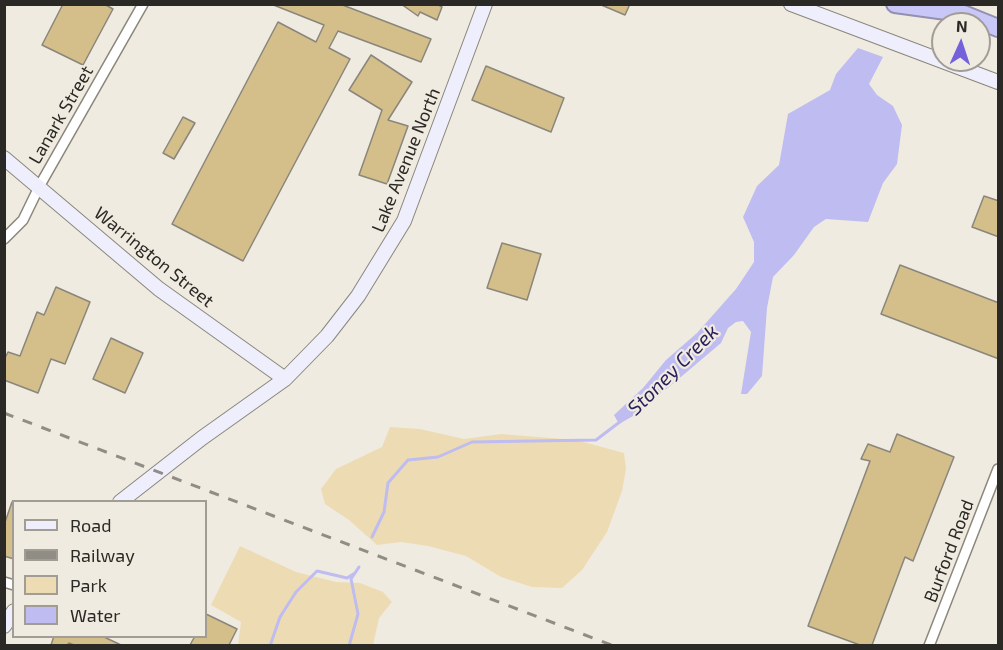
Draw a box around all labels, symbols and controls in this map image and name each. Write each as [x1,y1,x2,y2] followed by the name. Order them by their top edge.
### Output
[931,12,991,72] north arrow
[956,16,968,35] text: N
[24,62,98,168] street label: Lanark Street
[367,85,445,235] street label: Lake Avenue North
[90,202,218,312] street label: Warrington Street
[623,320,723,420] water label: Stoney Creek
[919,497,979,605] street label: Burford Road
[12,500,207,638] legend
[70,514,111,536] text: Road
[70,544,135,566] text: Railway
[70,574,107,596] text: Park
[70,604,120,626] text: Water

